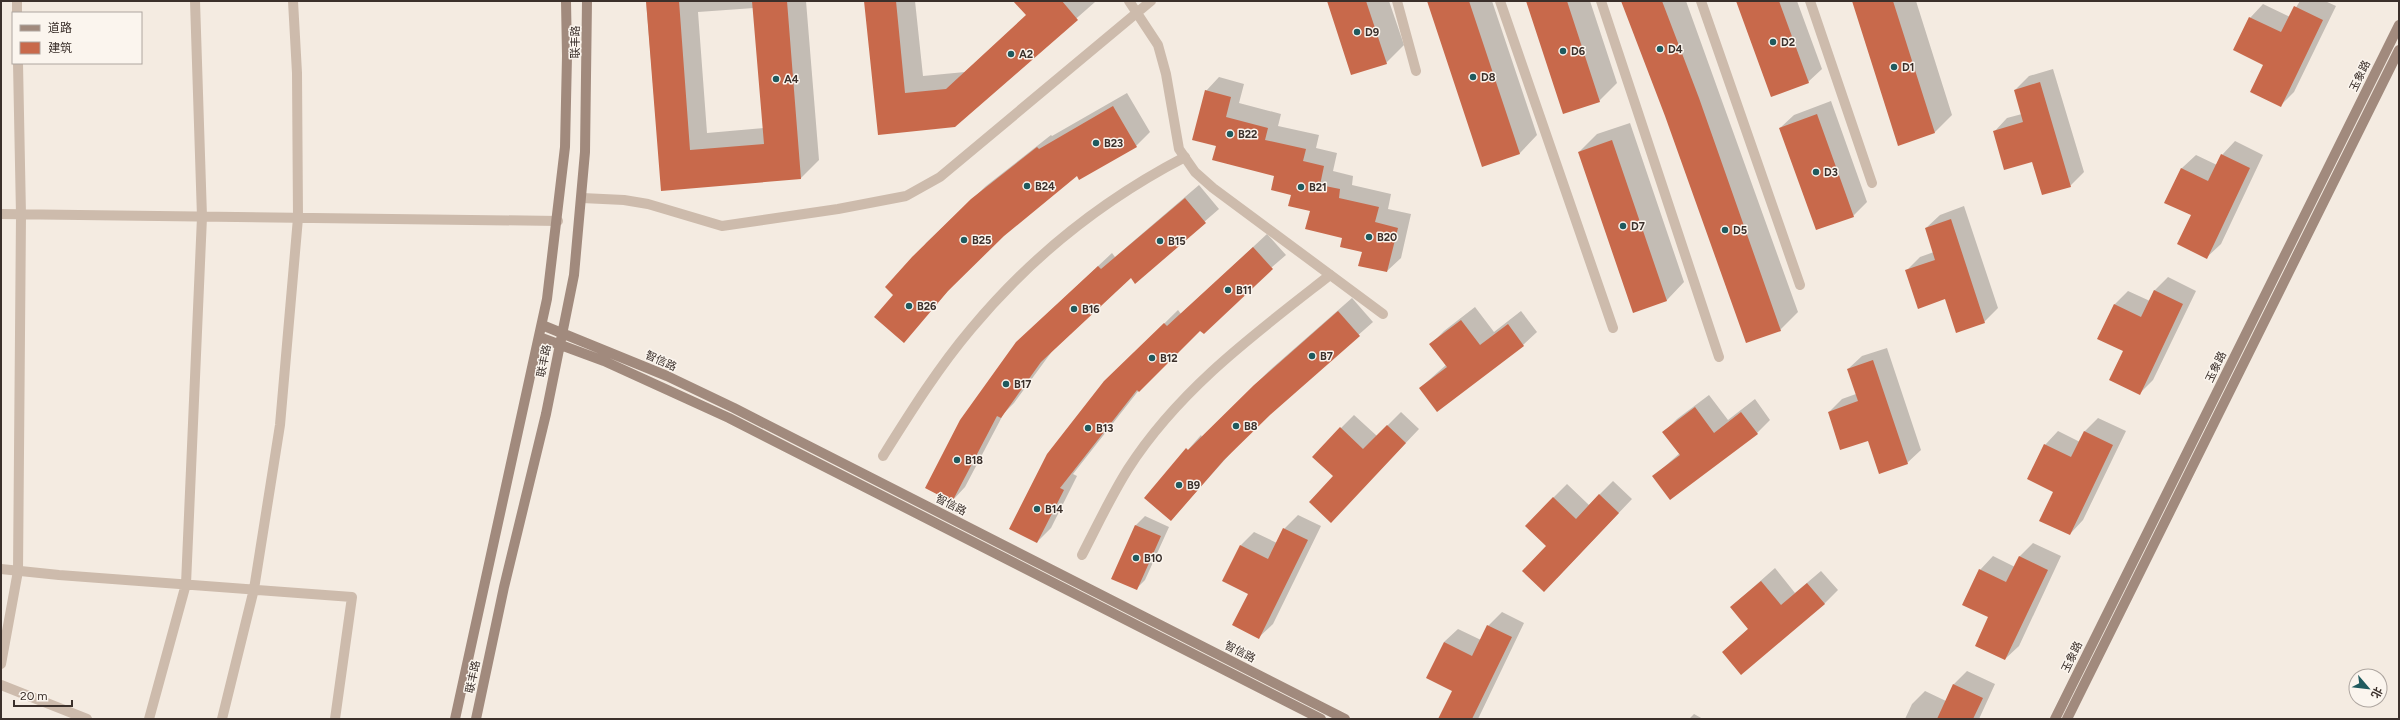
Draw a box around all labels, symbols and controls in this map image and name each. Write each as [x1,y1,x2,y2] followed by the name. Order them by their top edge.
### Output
[12,12,142,64] legend
[48,21,72,35] text: 道路
[569,26,582,59] street label: 联丰路
[1365,26,1379,39] place label: D9
[1352,27,1362,37] marker: D9
[1781,36,1795,49] place label: D2
[1768,37,1778,47] marker: D2
[48,41,72,55] text: 建筑
[1668,43,1683,56] place label: D4
[1655,44,1665,54] marker: D4
[1571,45,1586,58] place label: D6
[1558,46,1568,56] marker: D6
[1019,48,1033,61] place label: A2
[1006,49,1016,59] marker: A2
[2347,58,2373,94] street label: 玉象路
[1902,61,1914,74] place label: D1
[1889,62,1899,72] marker: D1
[1481,71,1496,84] place label: D8
[1468,72,1478,82] marker: D8
[784,73,799,86] place label: A4
[771,74,781,84] marker: A4
[1238,128,1257,141] place label: B22
[1225,129,1235,139] marker: B22
[1104,137,1123,150] place label: B23
[1091,138,1101,148] marker: B23
[1824,166,1838,179] place label: D3
[1811,167,1821,177] marker: D3
[1035,180,1055,193] place label: B24
[1022,181,1032,191] marker: B24
[1309,181,1327,194] place label: B21
[1296,182,1306,192] marker: B21
[1631,220,1645,233] place label: D7
[1618,221,1628,231] marker: D7
[1733,224,1747,237] place label: D5
[1720,225,1730,235] marker: D5
[1377,231,1397,244] place label: B20
[1364,232,1374,242] marker: B20
[972,234,992,247] place label: B25
[959,235,969,245] marker: B25
[1168,235,1186,248] place label: B15
[1155,236,1165,246] marker: B15
[1236,284,1252,297] place label: B11
[1223,285,1233,295] marker: B11
[917,300,937,313] place label: B26
[904,301,914,311] marker: B26
[1082,303,1100,316] place label: B16
[1069,304,1079,314] marker: B16
[534,344,554,378] street label: 联丰路
[643,348,679,374] street label: 智信路
[2203,349,2229,385] street label: 玉象路
[1320,350,1333,363] place label: B7
[1307,351,1317,361] marker: B7
[1160,352,1178,365] place label: B12
[1147,353,1157,363] marker: B12
[1014,378,1032,391] place label: B17
[1001,379,1011,389] marker: B17
[1244,420,1258,433] place label: B8
[1231,421,1241,431] marker: B8
[1096,422,1114,435] place label: B13
[1083,423,1093,433] marker: B13
[965,454,983,467] place label: B18
[952,455,962,465] marker: B18
[1187,479,1200,492] place label: B9
[1174,480,1184,490] marker: B9
[933,492,969,518] street label: 智信路
[1045,503,1063,516] place label: B14
[1032,504,1042,514] marker: B14
[1144,552,1163,565] place label: B10
[1131,553,1141,563] marker: B10
[1222,639,1258,665] street label: 智信路
[2059,639,2085,675] street label: 玉象路
[463,660,483,694] street label: 联丰路
[2348,668,2388,708] north arrow
[14,682,72,708] scale bar
[2368,685,2385,700] text: 北
[20,689,48,703] text: 20 m

